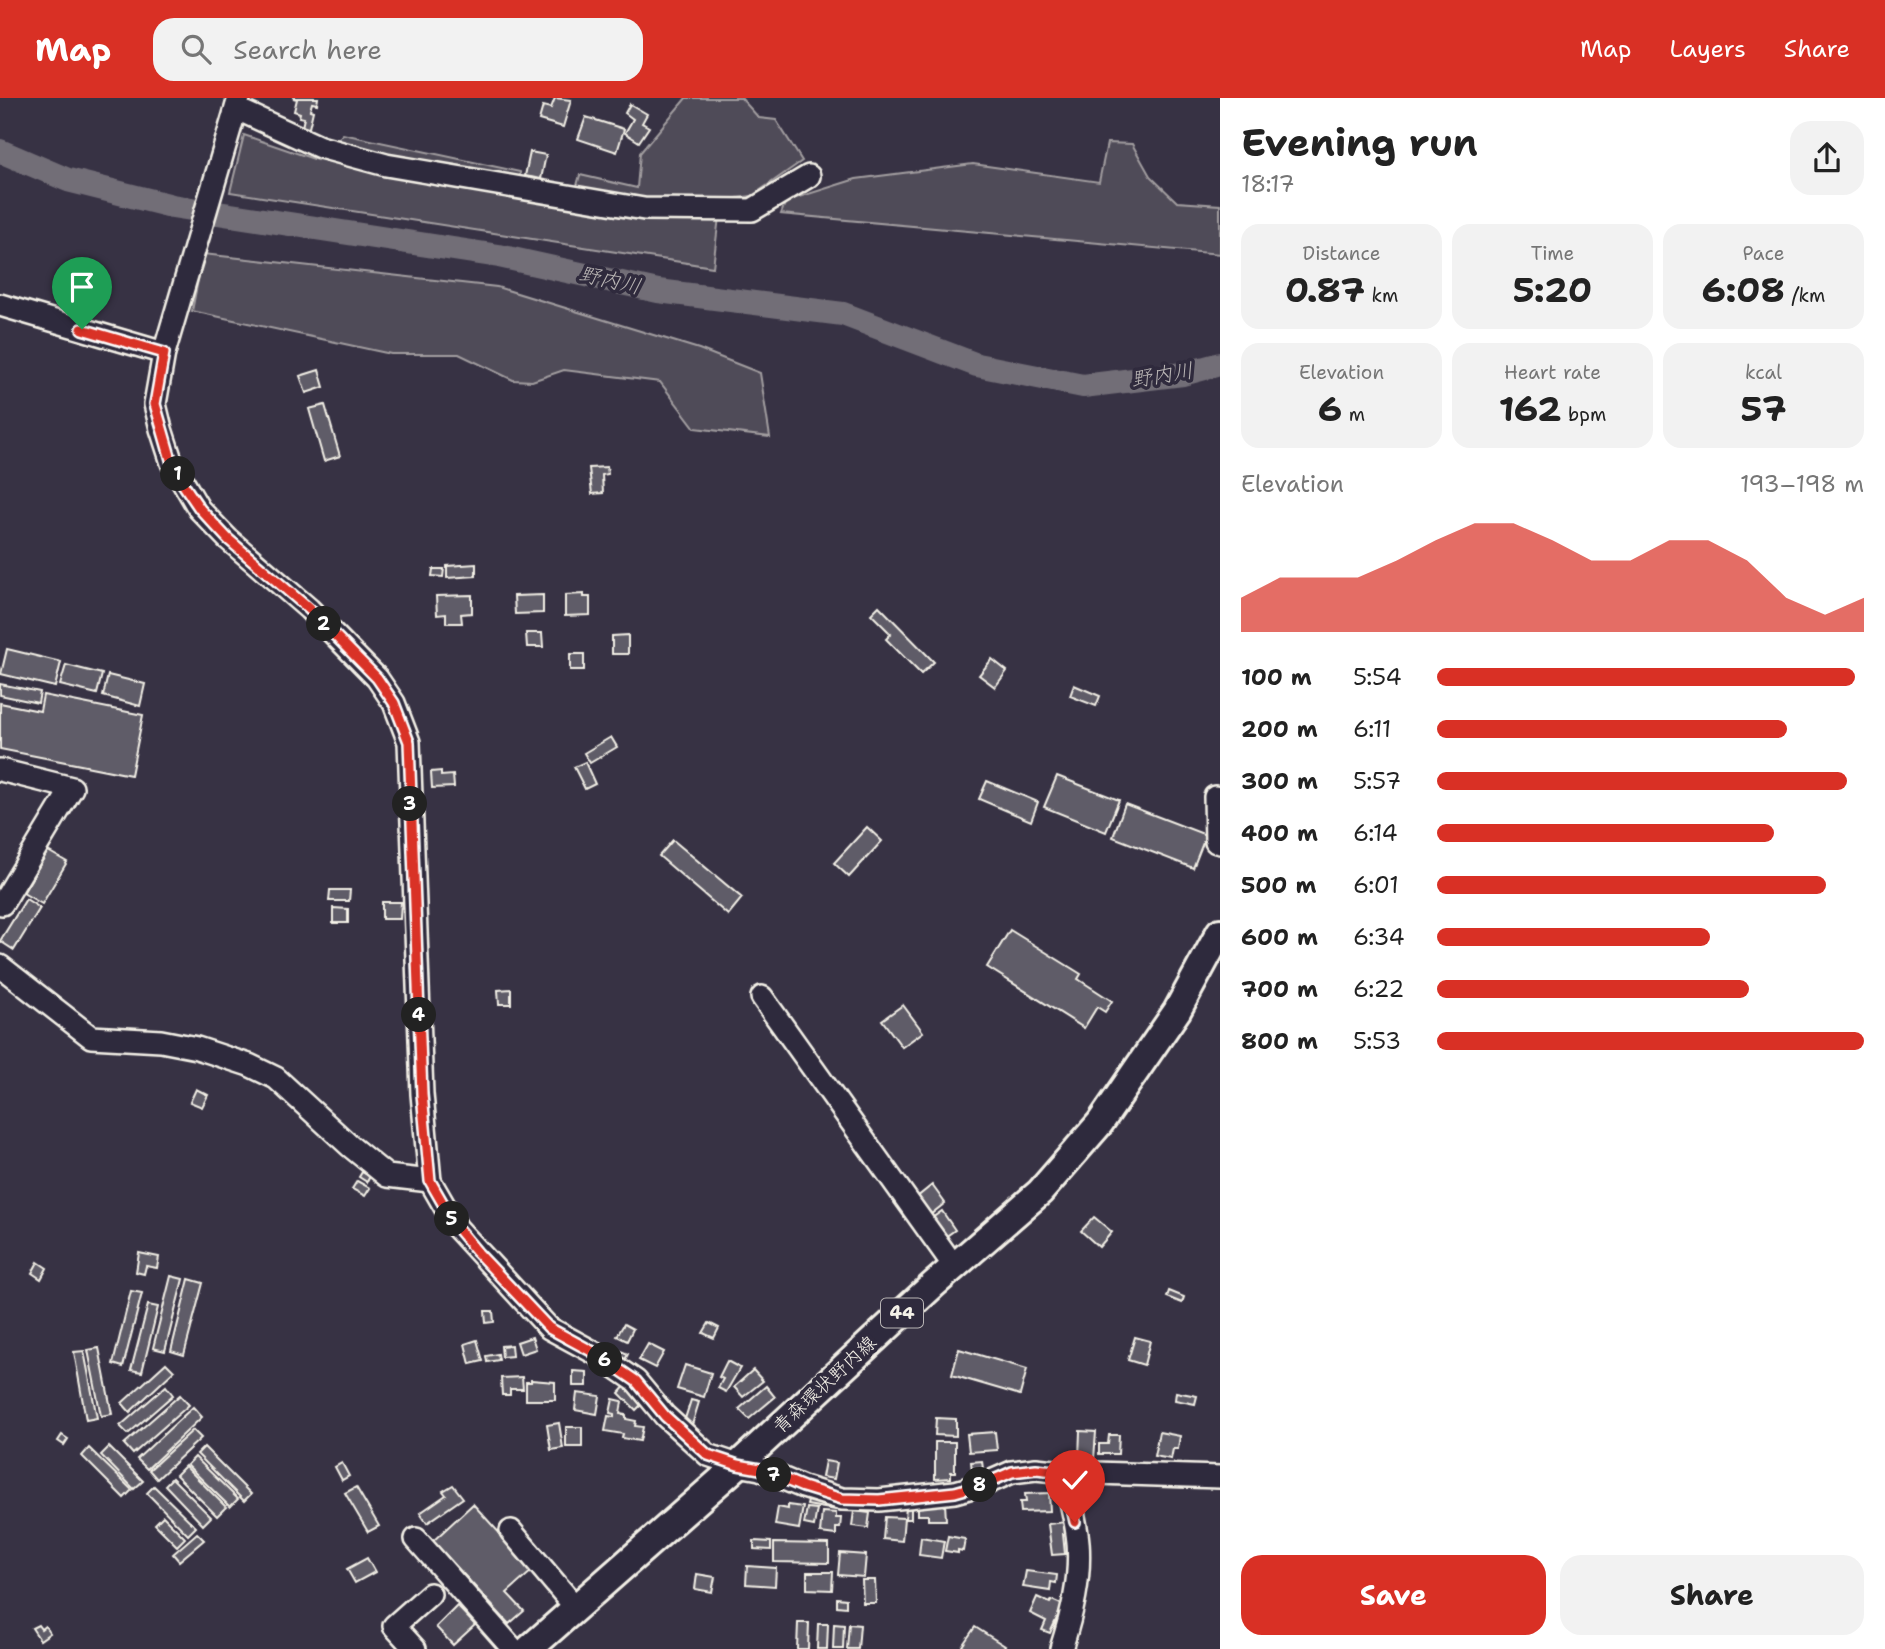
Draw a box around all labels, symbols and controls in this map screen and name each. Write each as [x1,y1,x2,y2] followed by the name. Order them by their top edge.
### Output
[153,18,643,81] search box
[35,27,111,72] text: Map
[177,30,215,68] icon: search
[233,32,382,67] text: Search here
[1580,33,1631,65] text: Map
[1669,33,1746,65] text: Layers
[1784,33,1850,65] text: Share
[1241,117,1478,168] text: Evening run
[1790,121,1864,195] button: share
[1241,169,1295,199] text: 18:17
[1303,241,1380,266] text: Distance
[1531,241,1574,266] text: Time
[1743,241,1784,266] text: Pace
[52,257,112,329] pin
[576,259,644,301] water label: 野内川
[1285,266,1365,313] text: 0.87
[1513,266,1592,313] text: 5:20
[1702,266,1785,313] text: 6:08
[63,268,101,306] icon: arrive
[1365,283,1398,308] text: km
[1785,283,1825,308] text: /km
[1129,356,1195,394] water label: 野内川
[1299,360,1384,385] text: Elevation
[1504,360,1601,385] text: Heart rate
[1745,360,1782,385] text: kcal
[1318,385,1342,432] text: 6
[1499,385,1562,432] text: 162
[1741,385,1786,432] text: 57
[1342,402,1365,427] text: m
[1562,402,1606,427] text: bpm
[160,456,196,492] pin: 1
[173,461,182,486] text: 1
[1241,469,1344,499] text: Elevation
[1740,469,1864,499] text: 193–198 m
[306,606,342,642] pin: 2
[317,611,330,636] text: 2
[1241,662,1312,692] text: 100 m
[1353,662,1402,692] text: 5:54
[1241,714,1318,744] text: 200 m
[1353,714,1391,744] text: 6:11
[1241,766,1318,796] text: 300 m
[1353,766,1401,796] text: 5:57
[392,786,428,822] pin: 3
[403,791,416,816] text: 3
[1241,818,1318,848] text: 400 m
[1353,818,1398,848] text: 6:14
[1241,870,1316,900] text: 500 m
[1353,870,1399,900] text: 6:01
[1241,922,1318,952] text: 600 m
[1353,922,1405,952] text: 6:34
[1241,974,1318,1004] text: 700 m
[1353,974,1404,1004] text: 6:22
[402,998,436,1032] pin: 4
[412,1002,425,1027] text: 4
[1241,1026,1318,1056] text: 800 m
[1353,1026,1401,1056] text: 5:53
[434,1202,470,1236] pin: 5
[446,1206,457,1231] text: 5
[881,1298,923,1328] road number: 44
[767,1330,882,1439] street label: 青森環状野内線
[588,1342,622,1378] pin: 6
[598,1347,611,1372] text: 6
[1045,1450,1105,1522] pin
[756,1458,792,1492] pin: 7
[1056,1461,1094,1499] icon: check
[767,1462,780,1487] text: 7
[962,1468,998,1502] pin: 8
[973,1472,986,1497] text: 8
[1241,1555,1546,1635] button: Save
[1560,1555,1864,1635] button: Share

